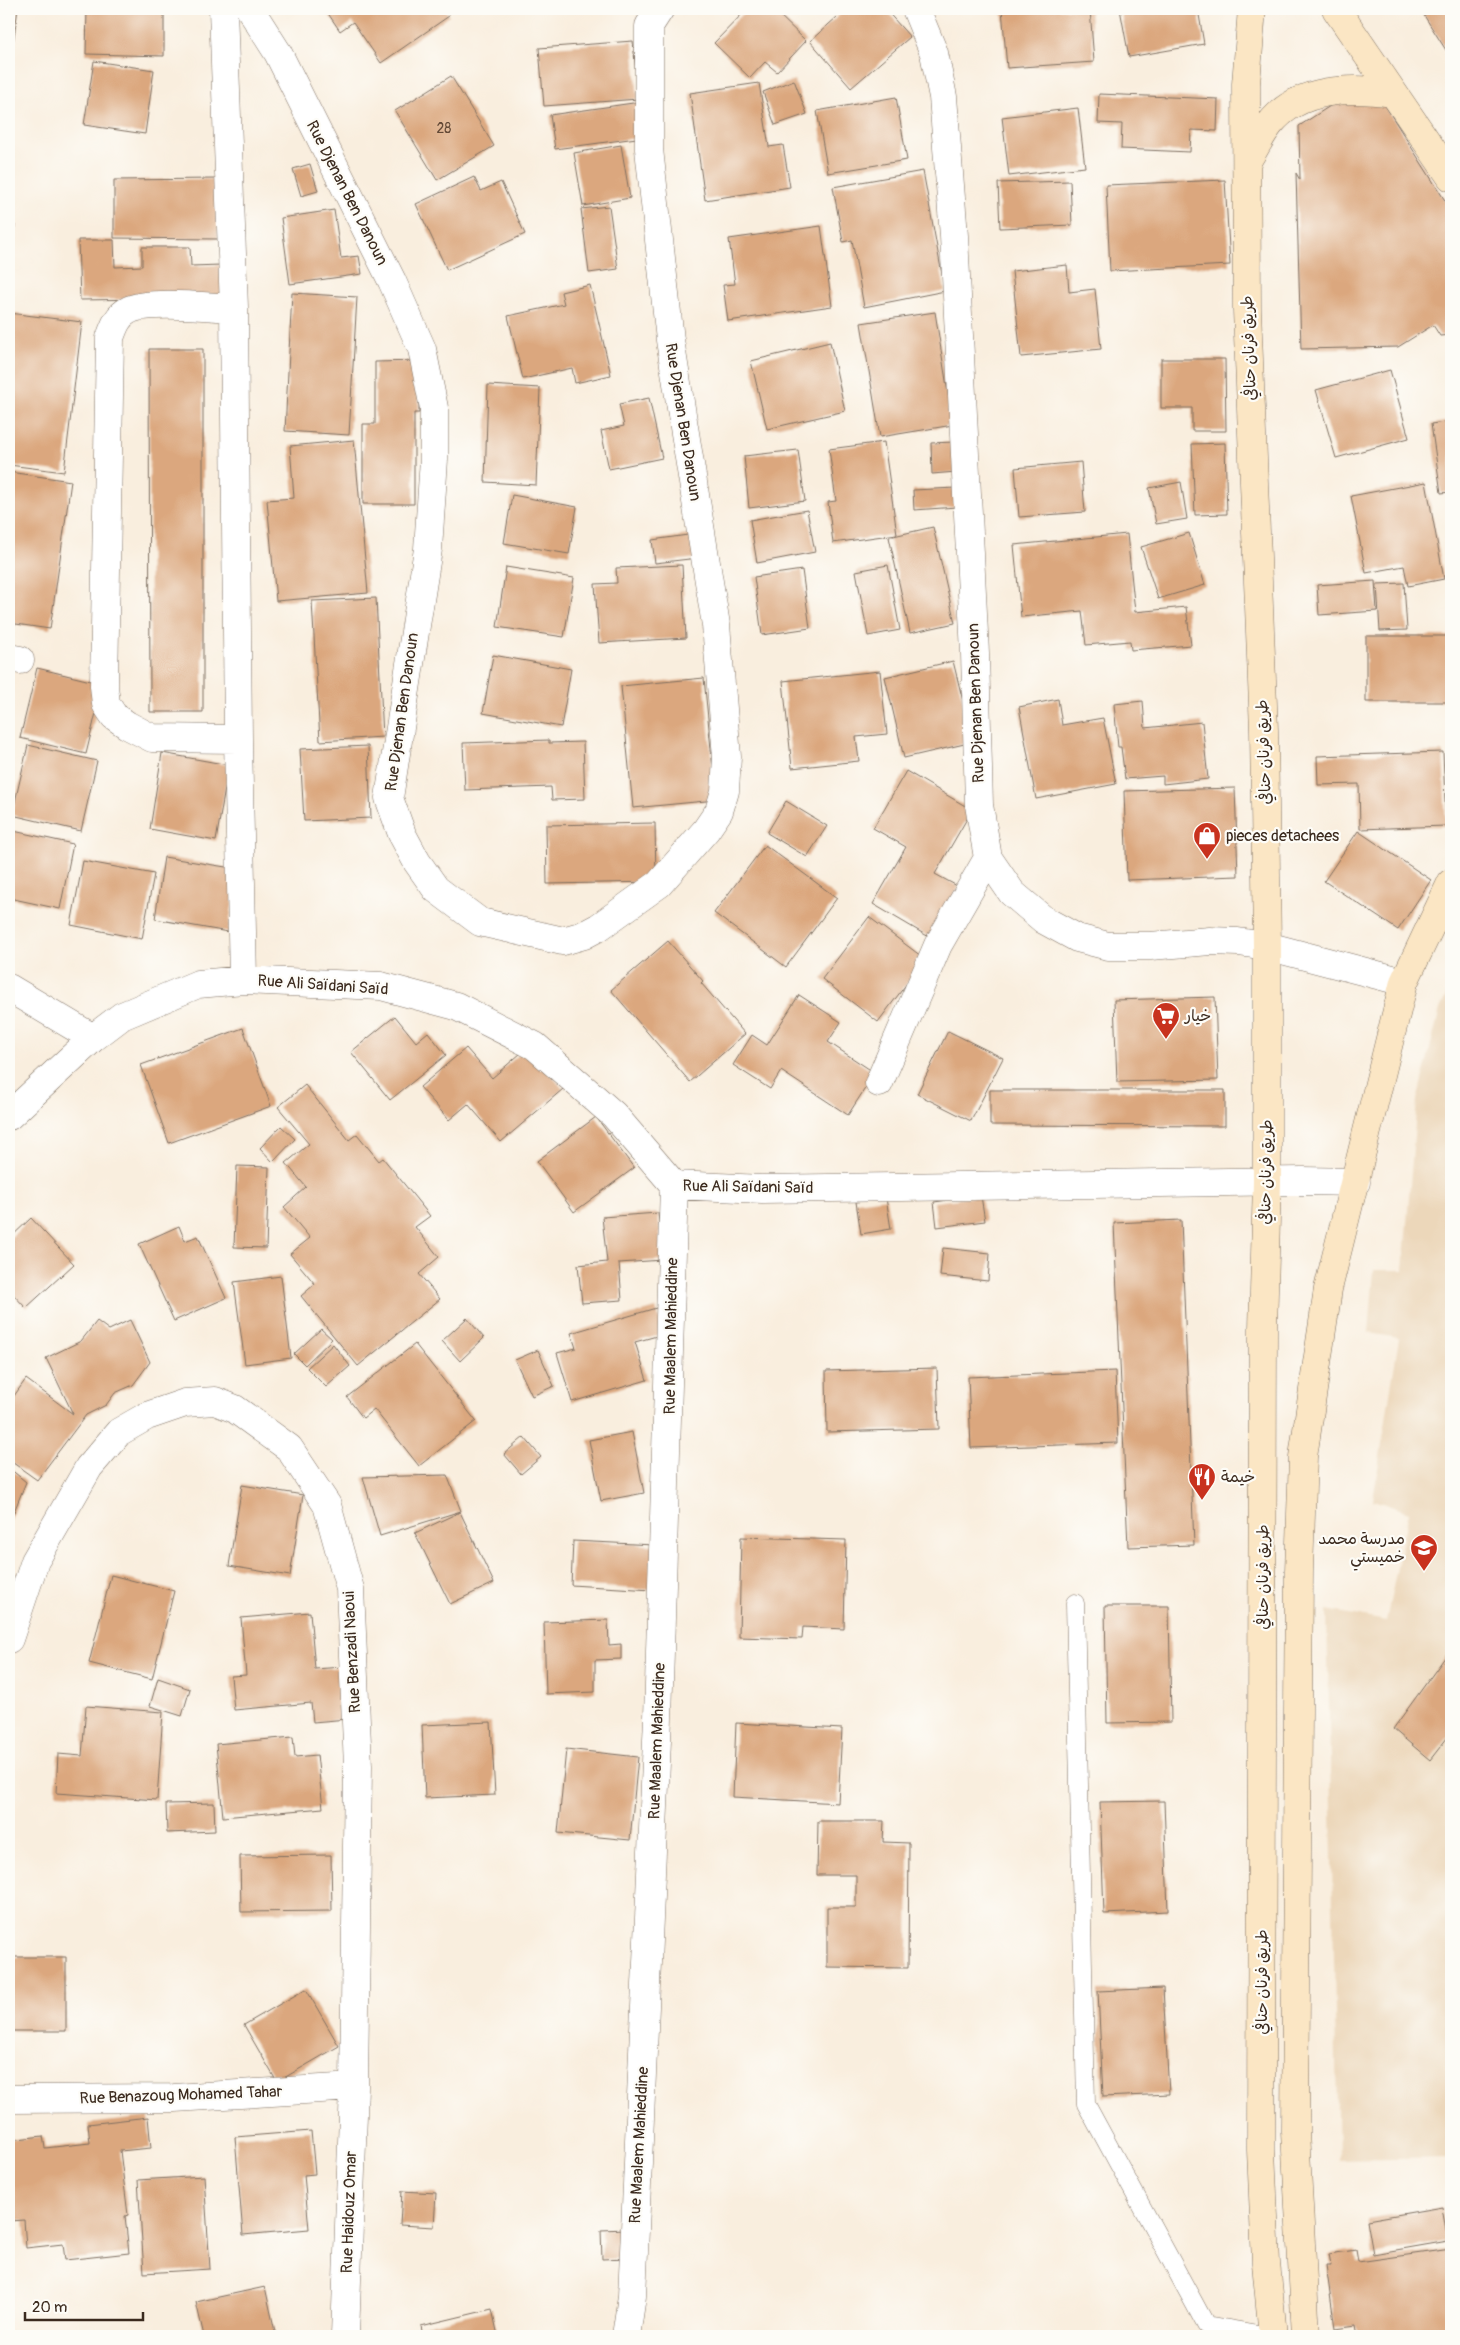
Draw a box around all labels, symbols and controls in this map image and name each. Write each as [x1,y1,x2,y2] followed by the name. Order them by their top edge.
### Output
[302,117,392,269] street label: Rue Djenan Ben Danoun
[437,120,451,137] house number: 28
[1237,295,1262,401] street label: طريق فرنان حنافي
[661,342,705,502] street label: Rue Djenan Ben Danoun
[963,623,989,783] street label: Rue Djenan Ben Danoun
[381,632,423,792] street label: Rue Djenan Ben Danoun
[1252,699,1277,805] street label: طريق فرنان حنافي
[1192,821,1222,860] shop icon: pieces detachees
[1226,826,1339,846] place label: pieces detachees
[257,970,389,1000] street label: Rue Ali Saïdani Saïd
[1151,1001,1181,1040] supermarket icon: خيار
[1183,1006,1211,1026] place label: خيار
[1255,1119,1278,1225] street label: طريق فرنان حنافي
[682,1176,814,1198] street label: Rue Ali Saïdani Saïd
[660,1257,682,1415] street label: Rue Maalem Mahieddine
[1187,1462,1217,1501] restaurant icon: خيمة
[1221,1467,1255,1487] place label: خيمة
[1253,1524,1274,1630] street label: طريق فرنان حنافي
[1318,1529,1405,1571] place label: مدرسة محمد خميستي
[1409,1533,1439,1572] school or university icon: مدرسة محمد خميستي
[339,1590,365,1713] street label: Rue Benzadi Naoui
[644,1662,670,1820] street label: Rue Maalem Mahieddine
[1252,1929,1273,2035] street label: طريق فرنان حنافي
[625,2066,653,2224] street label: Rue Maalem Mahieddine
[79,2081,283,2109] street label: Rue Benazoug Mohamed Tahar
[337,2150,361,2274] street label: Rue Haidouz Omar
[25,2290,142,2322] scale bar
[32,2298,67,2317] text: 20 m

